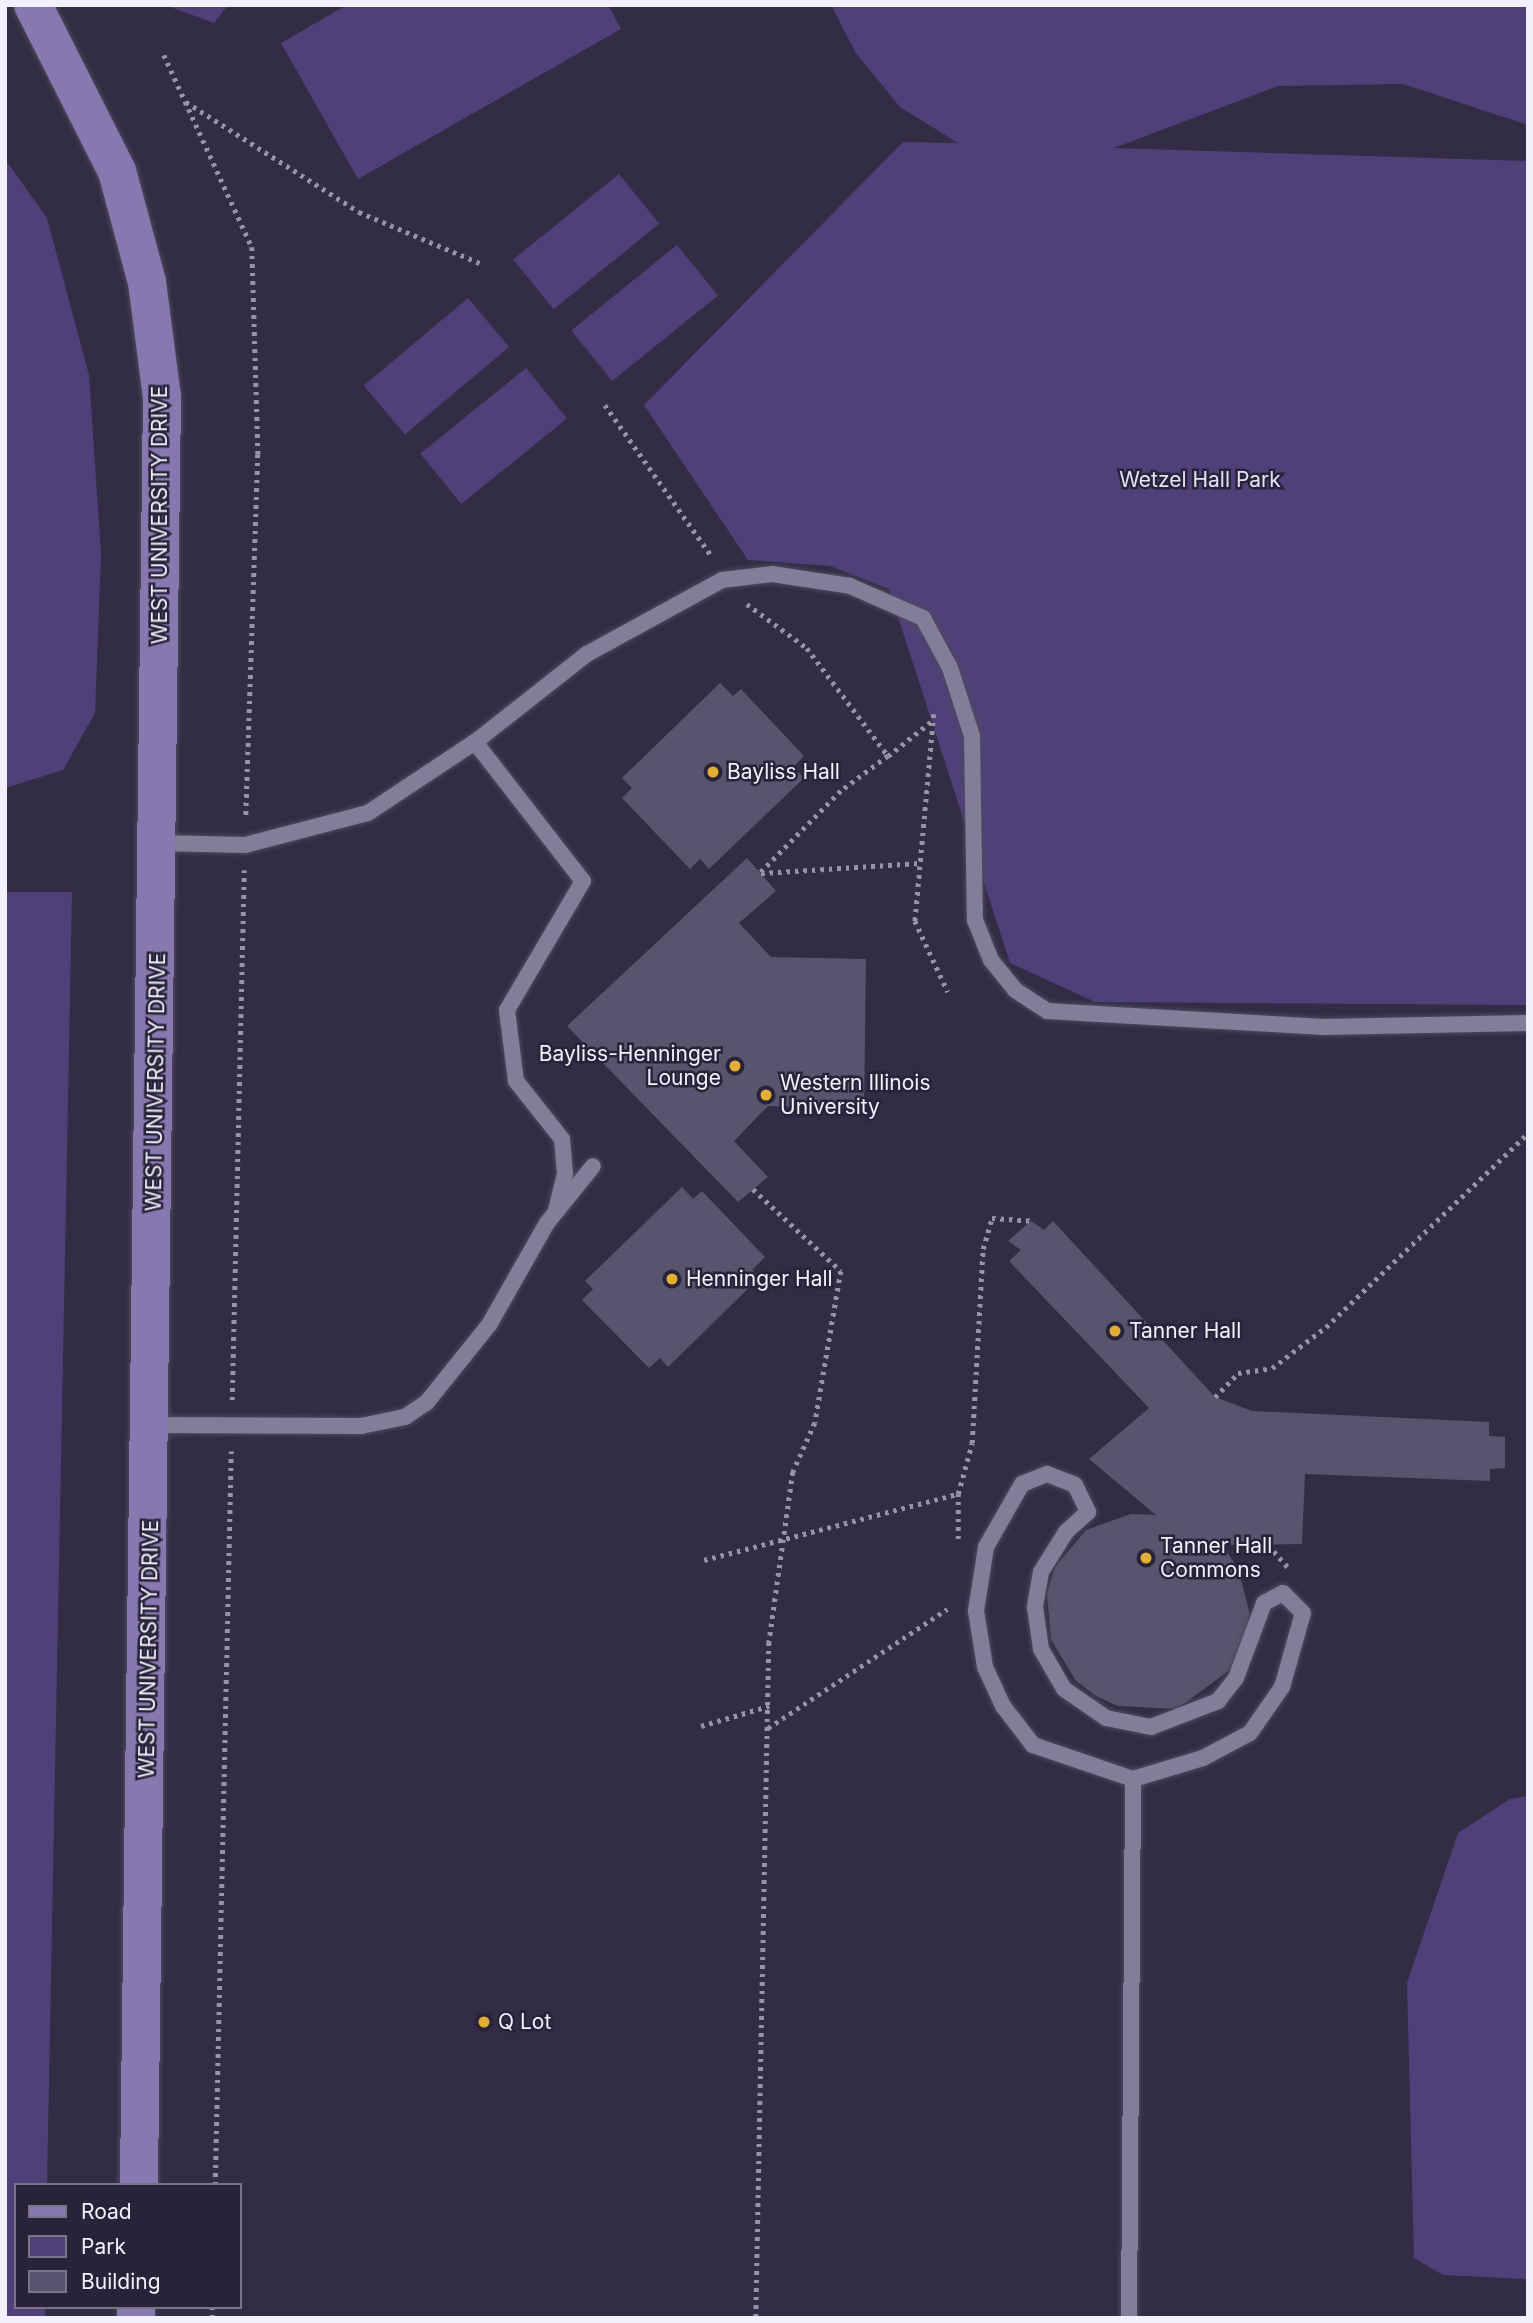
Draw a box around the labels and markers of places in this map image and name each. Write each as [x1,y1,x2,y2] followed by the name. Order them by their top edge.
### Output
[727,759,840,785] place label: Bayliss Hall
[705,764,721,780] marker: Bayliss Hall
[539,1041,721,1091] place label: Bayliss-Henninger Lounge
[727,1058,743,1074] marker: Bayliss-Henninger Lounge
[780,1070,930,1120] place label: Western Illinois University
[758,1087,774,1103] marker: Western Illinois University
[686,1266,833,1292] place label: Henninger Hall
[664,1271,680,1287] marker: Henninger Hall
[1129,1318,1241,1344] place label: Tanner Hall
[1107,1323,1123,1339] marker: Tanner Hall
[1160,1533,1272,1583] place label: Tanner Hall Commons
[1138,1550,1154,1566] marker: Tanner Hall Commons
[498,2009,551,2035] place label: Q Lot
[476,2014,492,2030] marker: Q Lot

